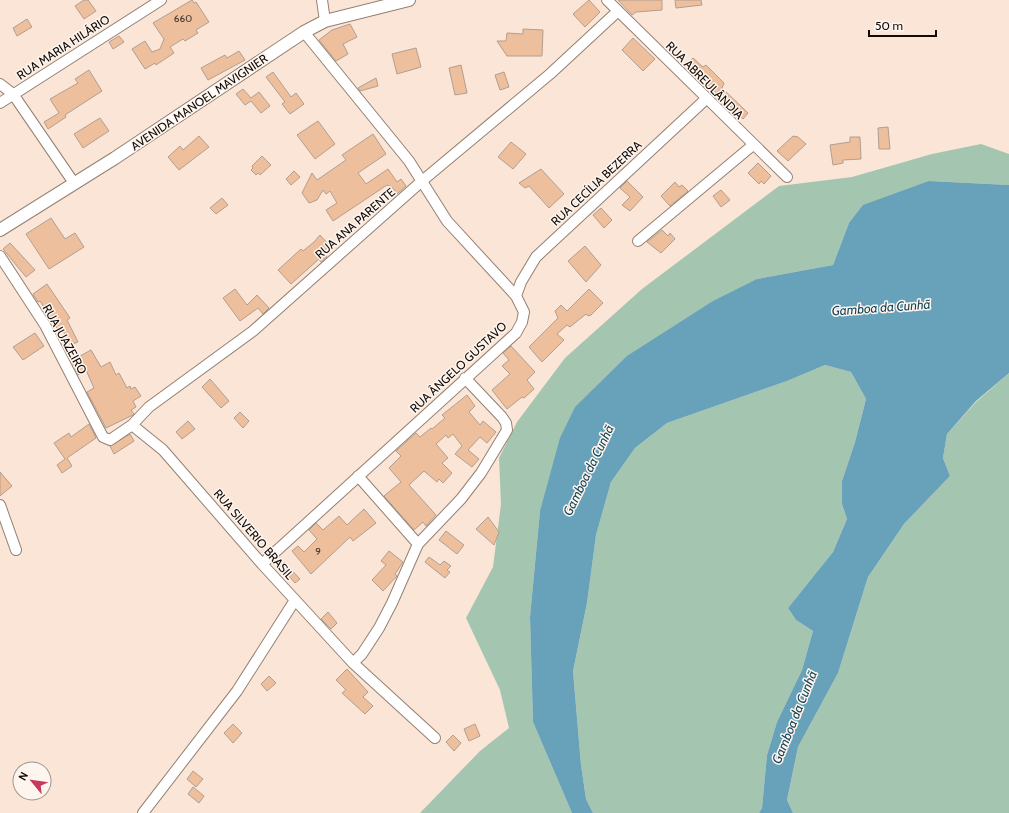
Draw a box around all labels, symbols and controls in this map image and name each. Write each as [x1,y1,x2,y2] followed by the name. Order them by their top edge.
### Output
[14,11,112,83] street label: RUA MARIA HILÁRIO
[174,12,192,25] house number: 660
[869,12,936,38] scale bar
[875,18,903,33] text: 50 m
[663,38,747,122] street label: RUA ABREULÂNDIA
[128,50,271,153] street label: AVENIDA MANOEL MAVIGNIER
[548,137,645,229] street label: RUA CECÍLIA BEZERRA
[312,184,398,262] street label: RUA ANA PARENTE
[831,296,931,318] water label: Gamboa da Cunhã
[40,301,90,377] street label: RUA JUAZEIRO
[407,318,509,416] street label: RUA ÂNGELO GUSTAVO
[559,422,617,518] water label: Gamboa da Cunhã
[211,486,297,582] street label: RUA SILVERIO BRASIL
[315,545,321,558] house number: 9
[768,668,820,766] water label: Gamboa da Cunhã
[12,761,52,801] north arrow
[15,769,31,783] text: N

